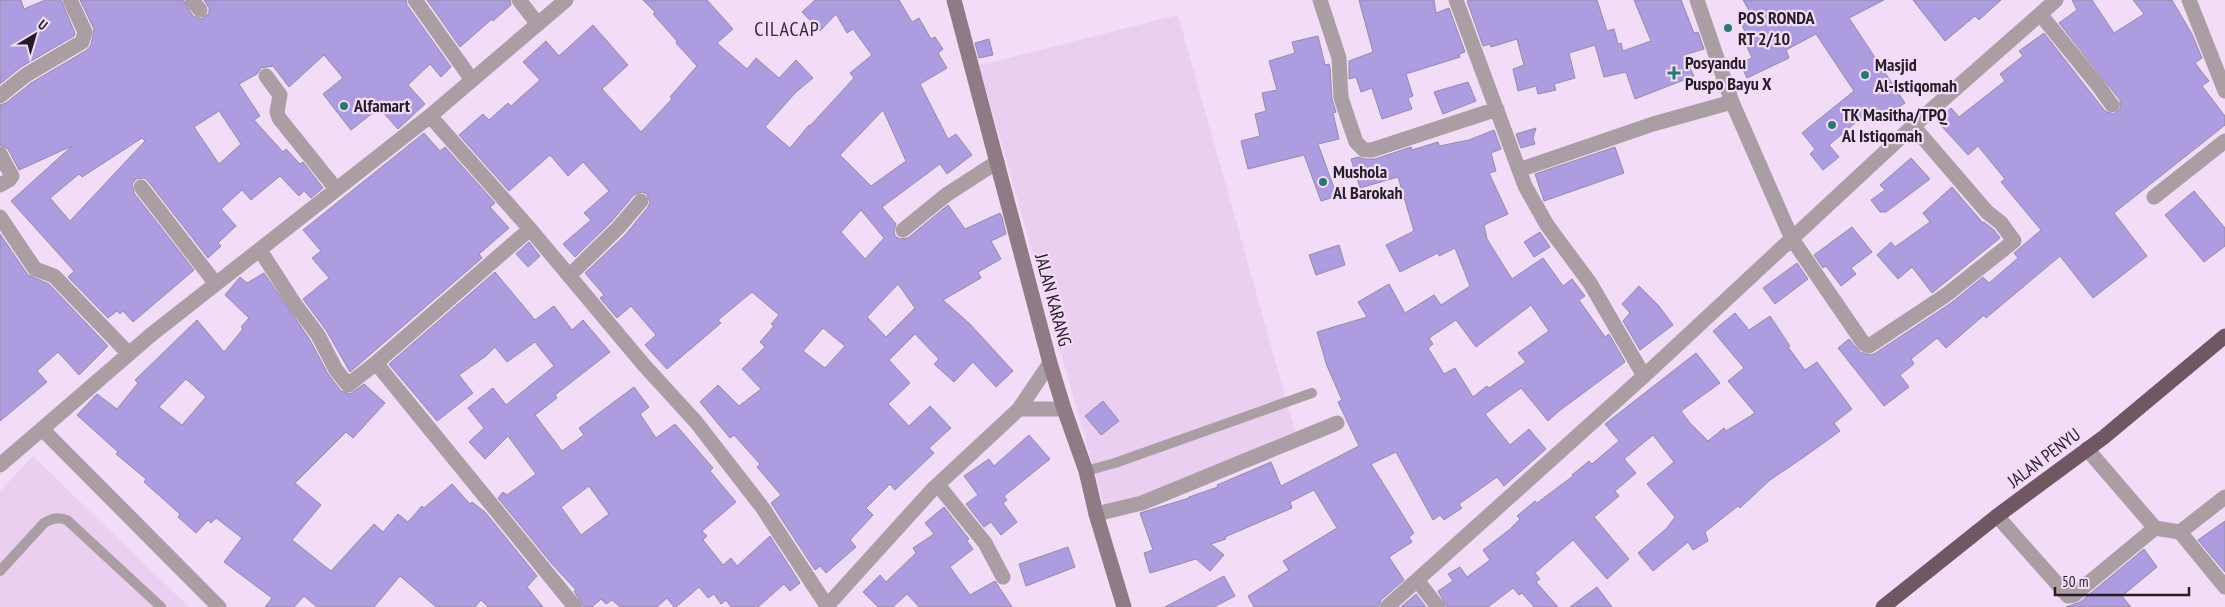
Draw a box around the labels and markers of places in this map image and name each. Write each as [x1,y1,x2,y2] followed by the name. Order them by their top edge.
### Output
[1738,6,1815,50] place label: POS RONDA RT 2/10
[1722,22,1734,34] marker: POS RONDA RT 2/10
[1685,51,1772,95] place label: Posyandu Puspo Bayu X
[1874,53,1957,97] place label: Masjid Al-Istiqomah
[1667,66,1681,80] marker: Posyandu Puspo Bayu X
[1859,69,1871,81] marker: Masjid Al-Istiqomah
[353,94,411,117] place label: Alfamart
[338,100,350,112] marker: Alfamart
[1841,103,1948,147] place label: TK Masitha/TPQ Al Istiqomah
[1826,119,1838,131] marker: TK Masitha/TPQ Al Istiqomah
[1332,160,1403,204] place label: Mushola Al Barokah
[1317,176,1329,188] marker: Mushola Al Barokah

